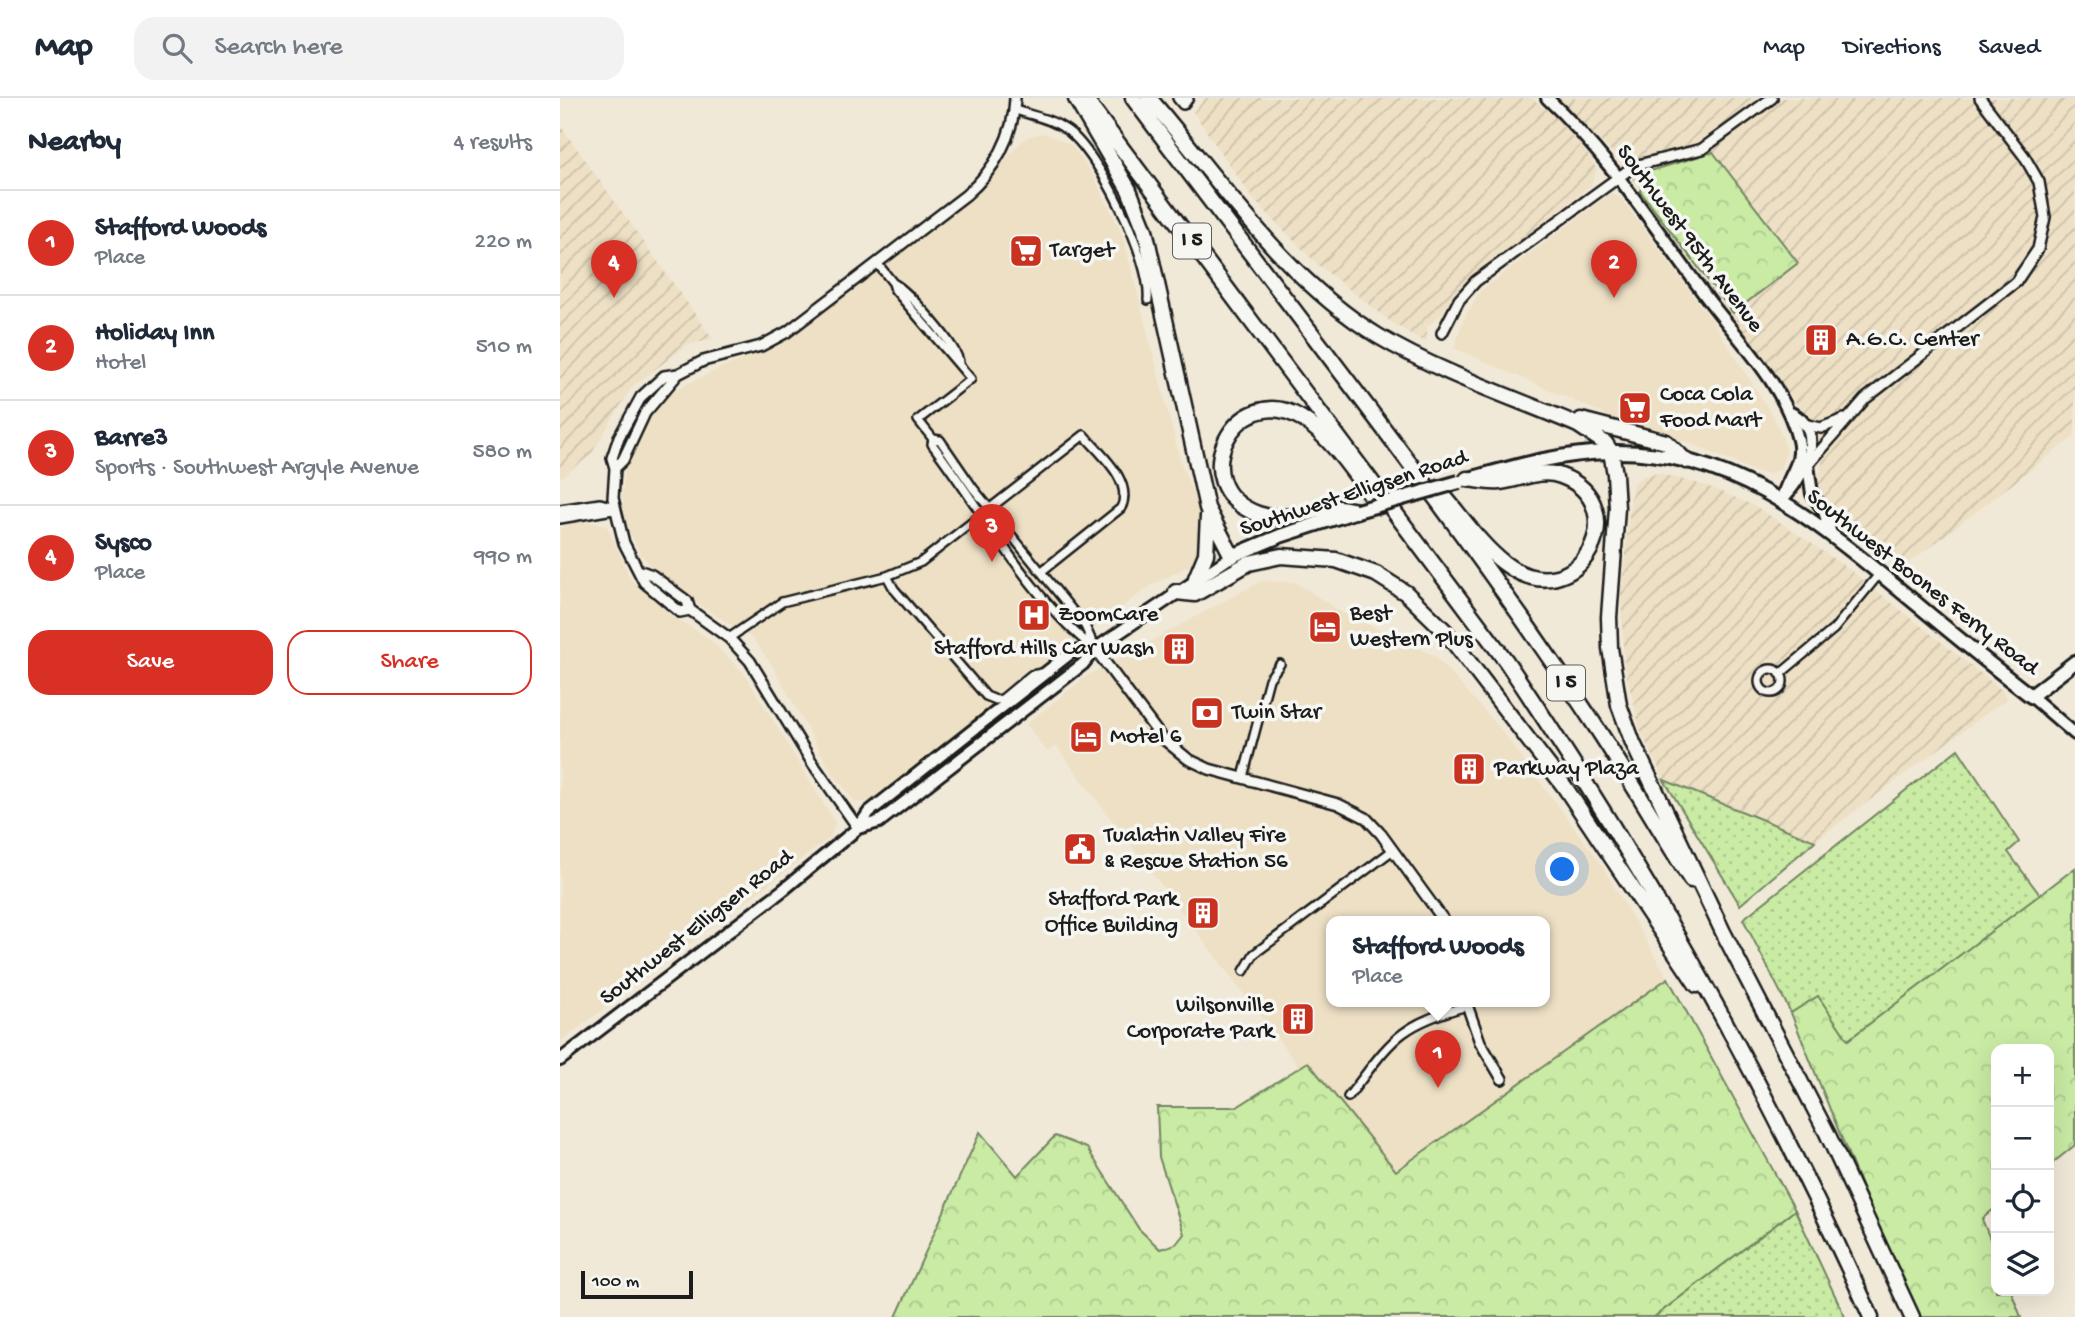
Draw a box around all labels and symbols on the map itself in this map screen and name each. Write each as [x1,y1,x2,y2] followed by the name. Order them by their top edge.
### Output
[1610,140,1769,339] street label: Southwest 95th Avenue
[1173,223,1211,258] road number: I 5
[1007,232,1045,270] supermarket icon: Target
[1048,238,1116,265] place label: Target
[591,240,637,298] pin: 4
[1591,240,1637,298] pin: 2
[1802,321,1840,359] building icon: A.G.C. Center
[1846,327,1980,354] place label: A.G.C. Center
[1659,382,1762,435] place label: Coca Cola Food Mart
[1616,389,1654,427] supermarket icon: Coca Cola Food Mart
[1237,444,1473,544] street label: Southwest Elligsen Road
[1800,484,2045,683] street label: Southwest Boones Ferry Road
[969,504,1015,562] pin: 3
[1015,596,1053,634] hospital icon: ZoomCare
[1349,601,1473,654] place label: Best Western Plus
[1058,602,1159,629] place label: ZoomCare
[1306,608,1344,646] hotel icon: Best Western Plus
[1160,630,1198,668] building icon: Stafford Hills Car Wash
[934,636,1154,663] place label: Stafford Hills Car Wash
[1547,666,1585,700] road number: I 5
[1188,694,1226,732] bank icon: Twin Star
[1230,700,1323,727] place label: Twin Star
[1067,718,1105,756] hotel icon: Motel 6
[1110,724,1182,751] place label: Motel 6
[1450,750,1488,788] building icon: Parkway Plaza
[1493,756,1640,783] place label: Parkway Plaza
[1102,823,1288,876] place label: Tualatin Valley Fire & Rescue Station 56
[1061,830,1099,868] public building icon: Tualatin Valley Fire & Rescue Station 56
[595,843,800,1012] street label: Southwest Elligsen Road
[1545,852,1579,886] your location
[1045,887,1181,940] place label: Stafford Park Office Building
[1184,894,1222,932] building icon: Stafford Park Office Building
[1127,993,1277,1046] place label: Wilsonville Corporate Park
[1279,1000,1317,1038] building icon: Wilsonville Corporate Park
[1415,1030,1461,1088] pin: 1
[581,1268,693,1300] scale bar

